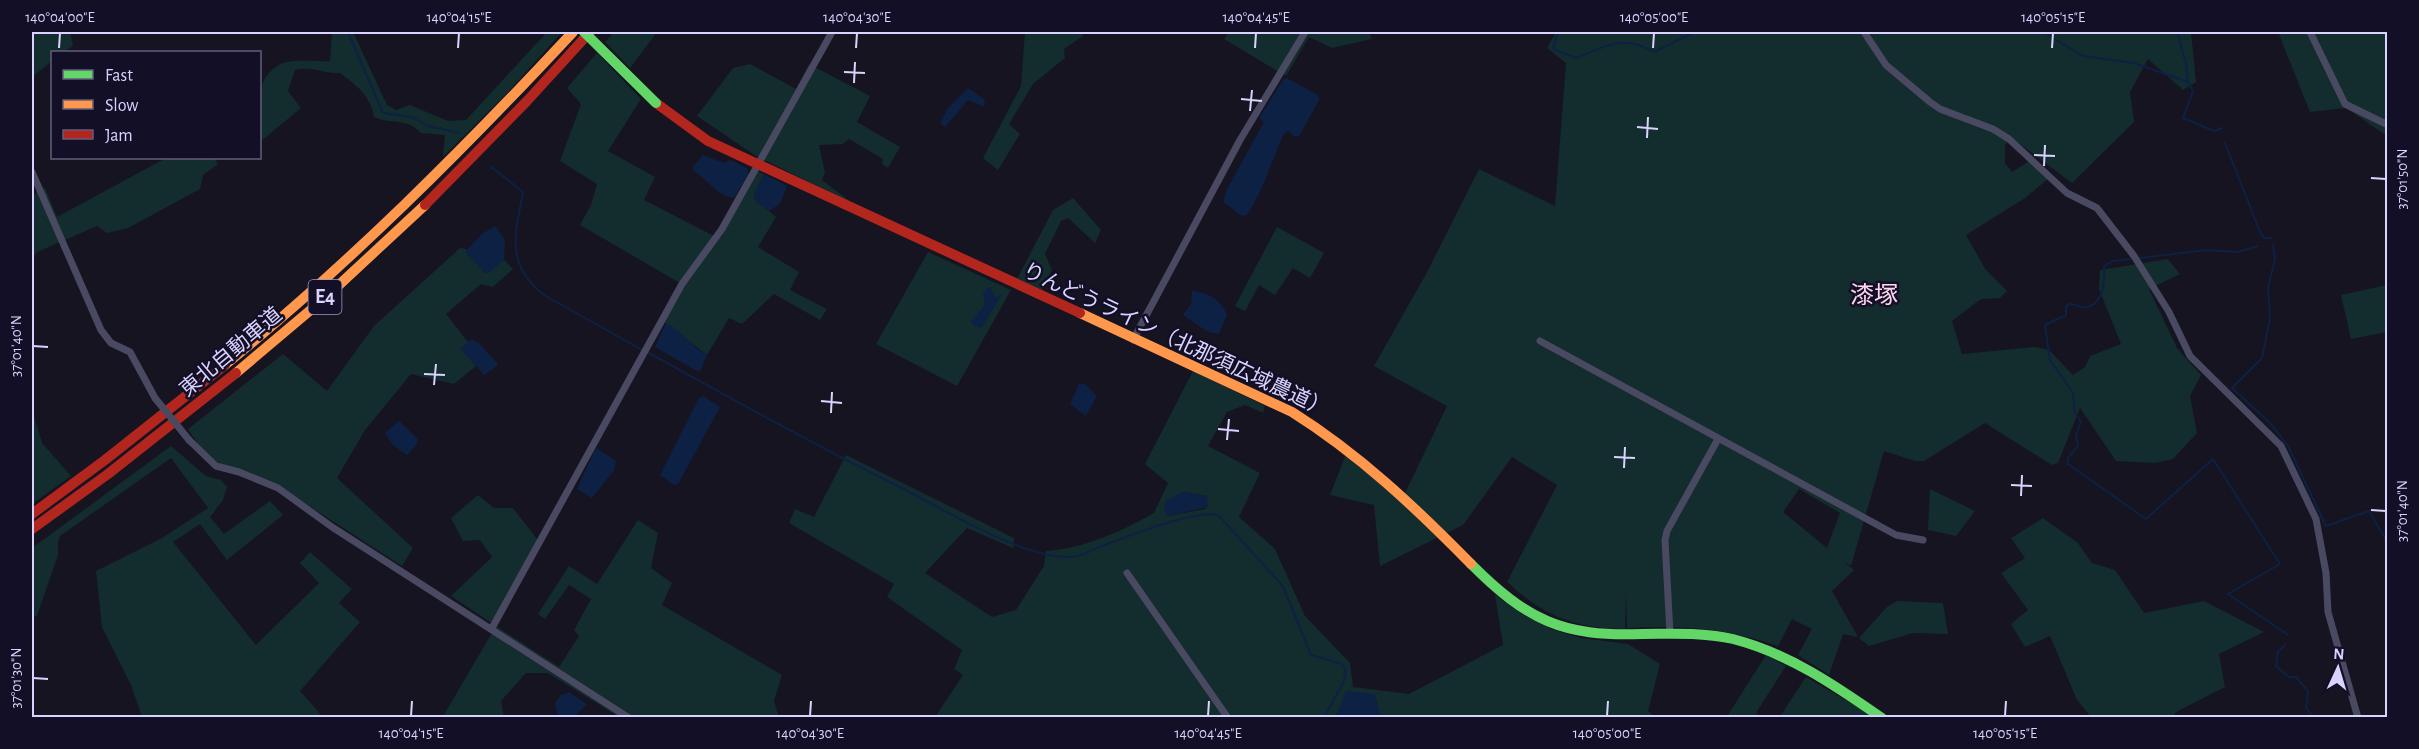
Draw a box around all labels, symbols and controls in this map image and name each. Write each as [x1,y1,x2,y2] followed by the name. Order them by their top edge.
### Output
[25,10,95,25] text: 140°04'00"E
[426,10,492,25] text: 140°04'15"E
[823,10,891,25] text: 140°04'30"E
[1222,10,1290,25] text: 140°04'45"E
[1620,10,1688,25] text: 140°05'00"E
[2021,10,2085,25] text: 140°05'15"E
[51,51,261,159] legend
[105,67,133,85] text: Fast
[105,97,138,115] text: Slow
[105,127,133,145] text: Jam
[2395,148,2410,210] text: 37°01'50"N
[1020,259,1333,420] street label: りんどうライン（北那須広域農道）
[308,280,342,314] road number: E4
[1850,282,1898,308] district label: 漆塚
[175,303,286,401] street label: 東北自動車道
[9,315,24,377] text: 37°01'40"N
[2395,480,2410,542] text: 37°01'40"N
[2308,638,2368,698] north arrow
[2333,646,2345,662] text: N
[9,648,24,708] text: 37°01'30"N
[378,726,444,741] text: 140°04'15"E
[776,726,844,741] text: 140°04'30"E
[1174,726,1242,741] text: 140°04'45"E
[1573,726,1641,741] text: 140°05'00"E
[1973,726,2037,741] text: 140°05'15"E

